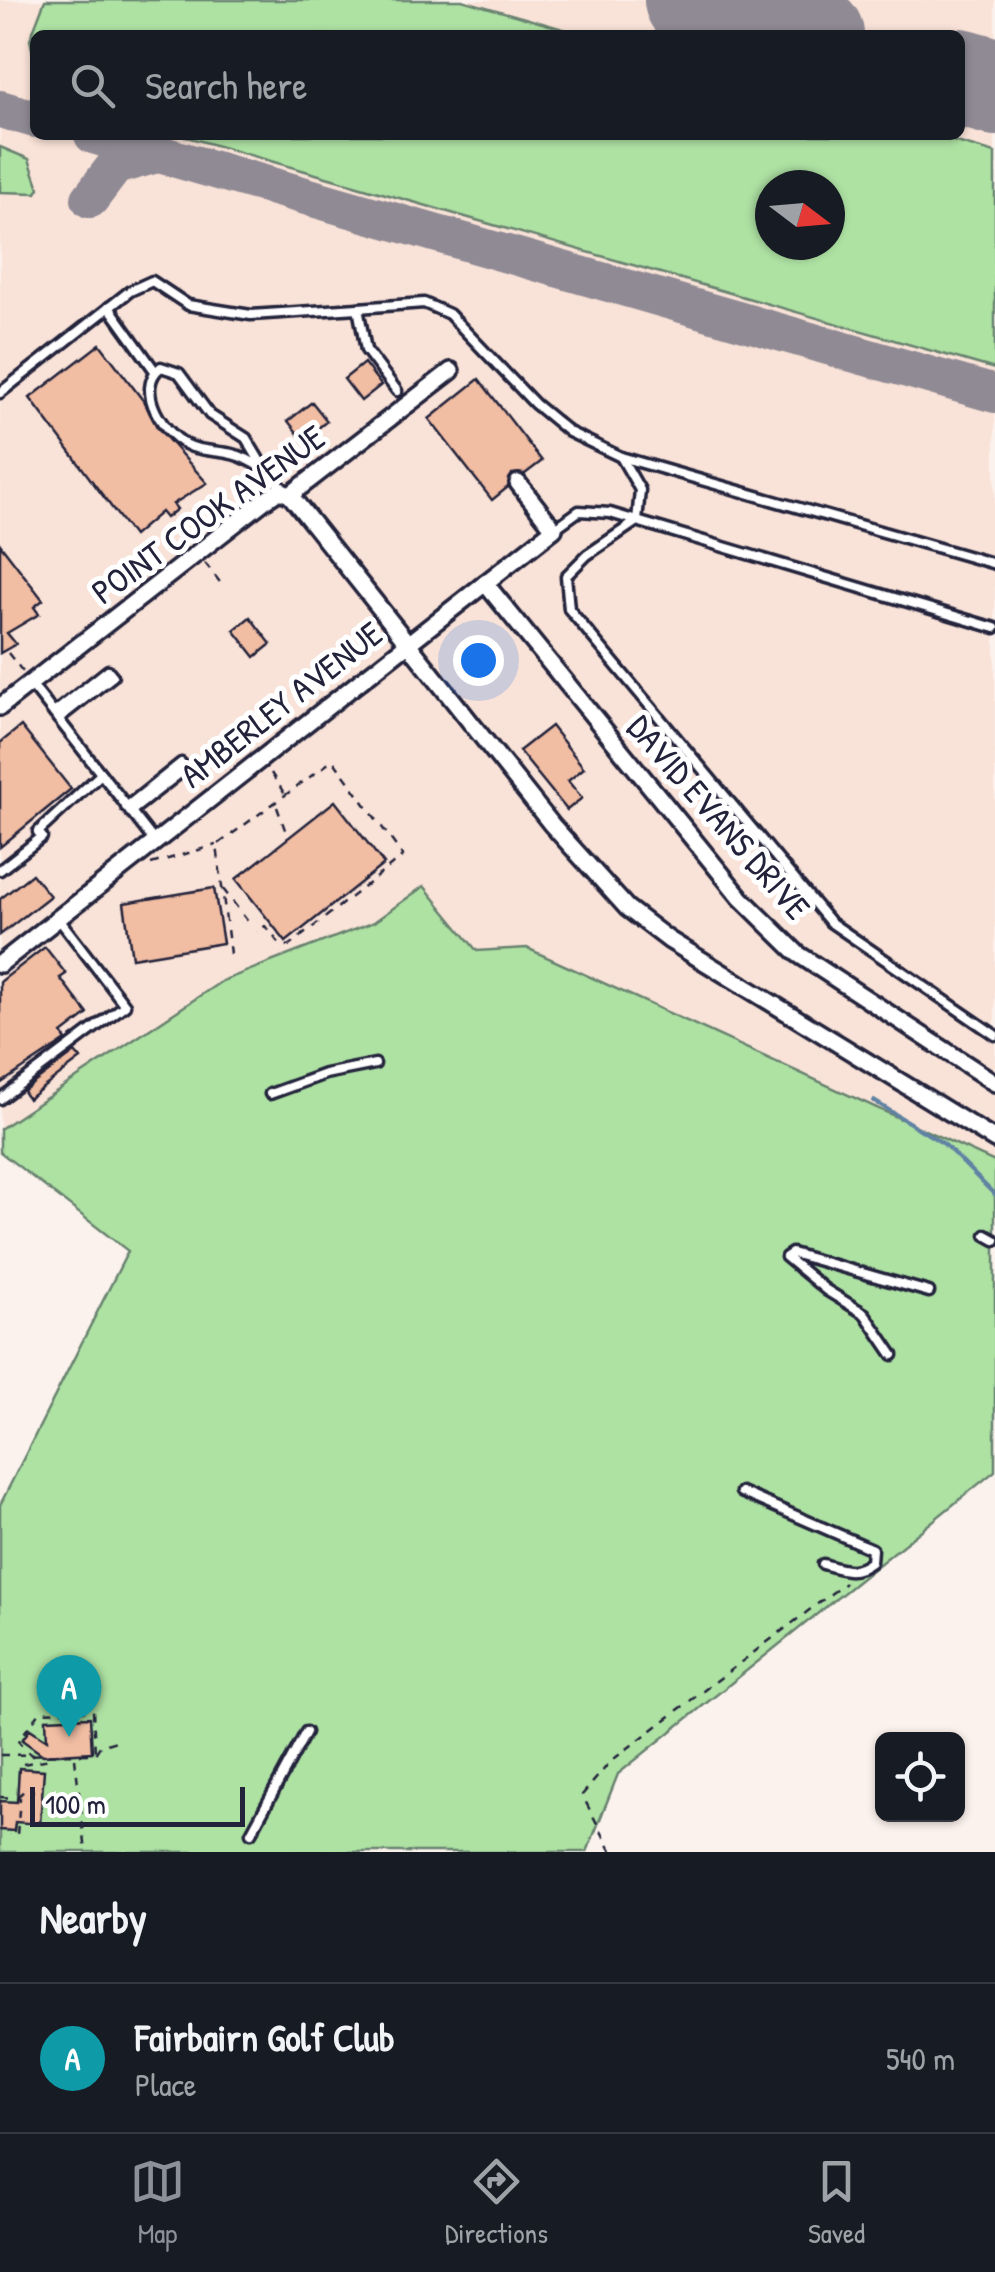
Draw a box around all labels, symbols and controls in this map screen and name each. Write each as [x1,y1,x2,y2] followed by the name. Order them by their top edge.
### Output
[30,30,965,140] search box
[65,58,120,113] icon: search
[145,59,307,111] text: Search here
[755,170,845,260] north arrow
[82,413,334,615] street label: POINT COOK AVENUE
[170,610,392,798] street label: AMBERLEY AVENUE
[453,635,504,686] your location
[617,705,821,929] street label: DAVID EVANS DRIVE
[36,1654,102,1737] pin: A
[875,1732,965,1822] map controls
[875,1732,965,1822] button: locate
[30,1782,245,1826] scale bar
[45,1785,106,1823] text: 100 m
[40,1889,147,1946] text: Nearby
[135,2011,395,2063] text: Fairbairn Golf Club
[65,2037,80,2080] text: A
[886,2037,955,2080] text: 540 m
[135,2063,197,2106] text: Place
[130,2154,185,2252] tab: Map
[445,2154,548,2252] tab: Directions
[808,2154,865,2252] tab: Saved

